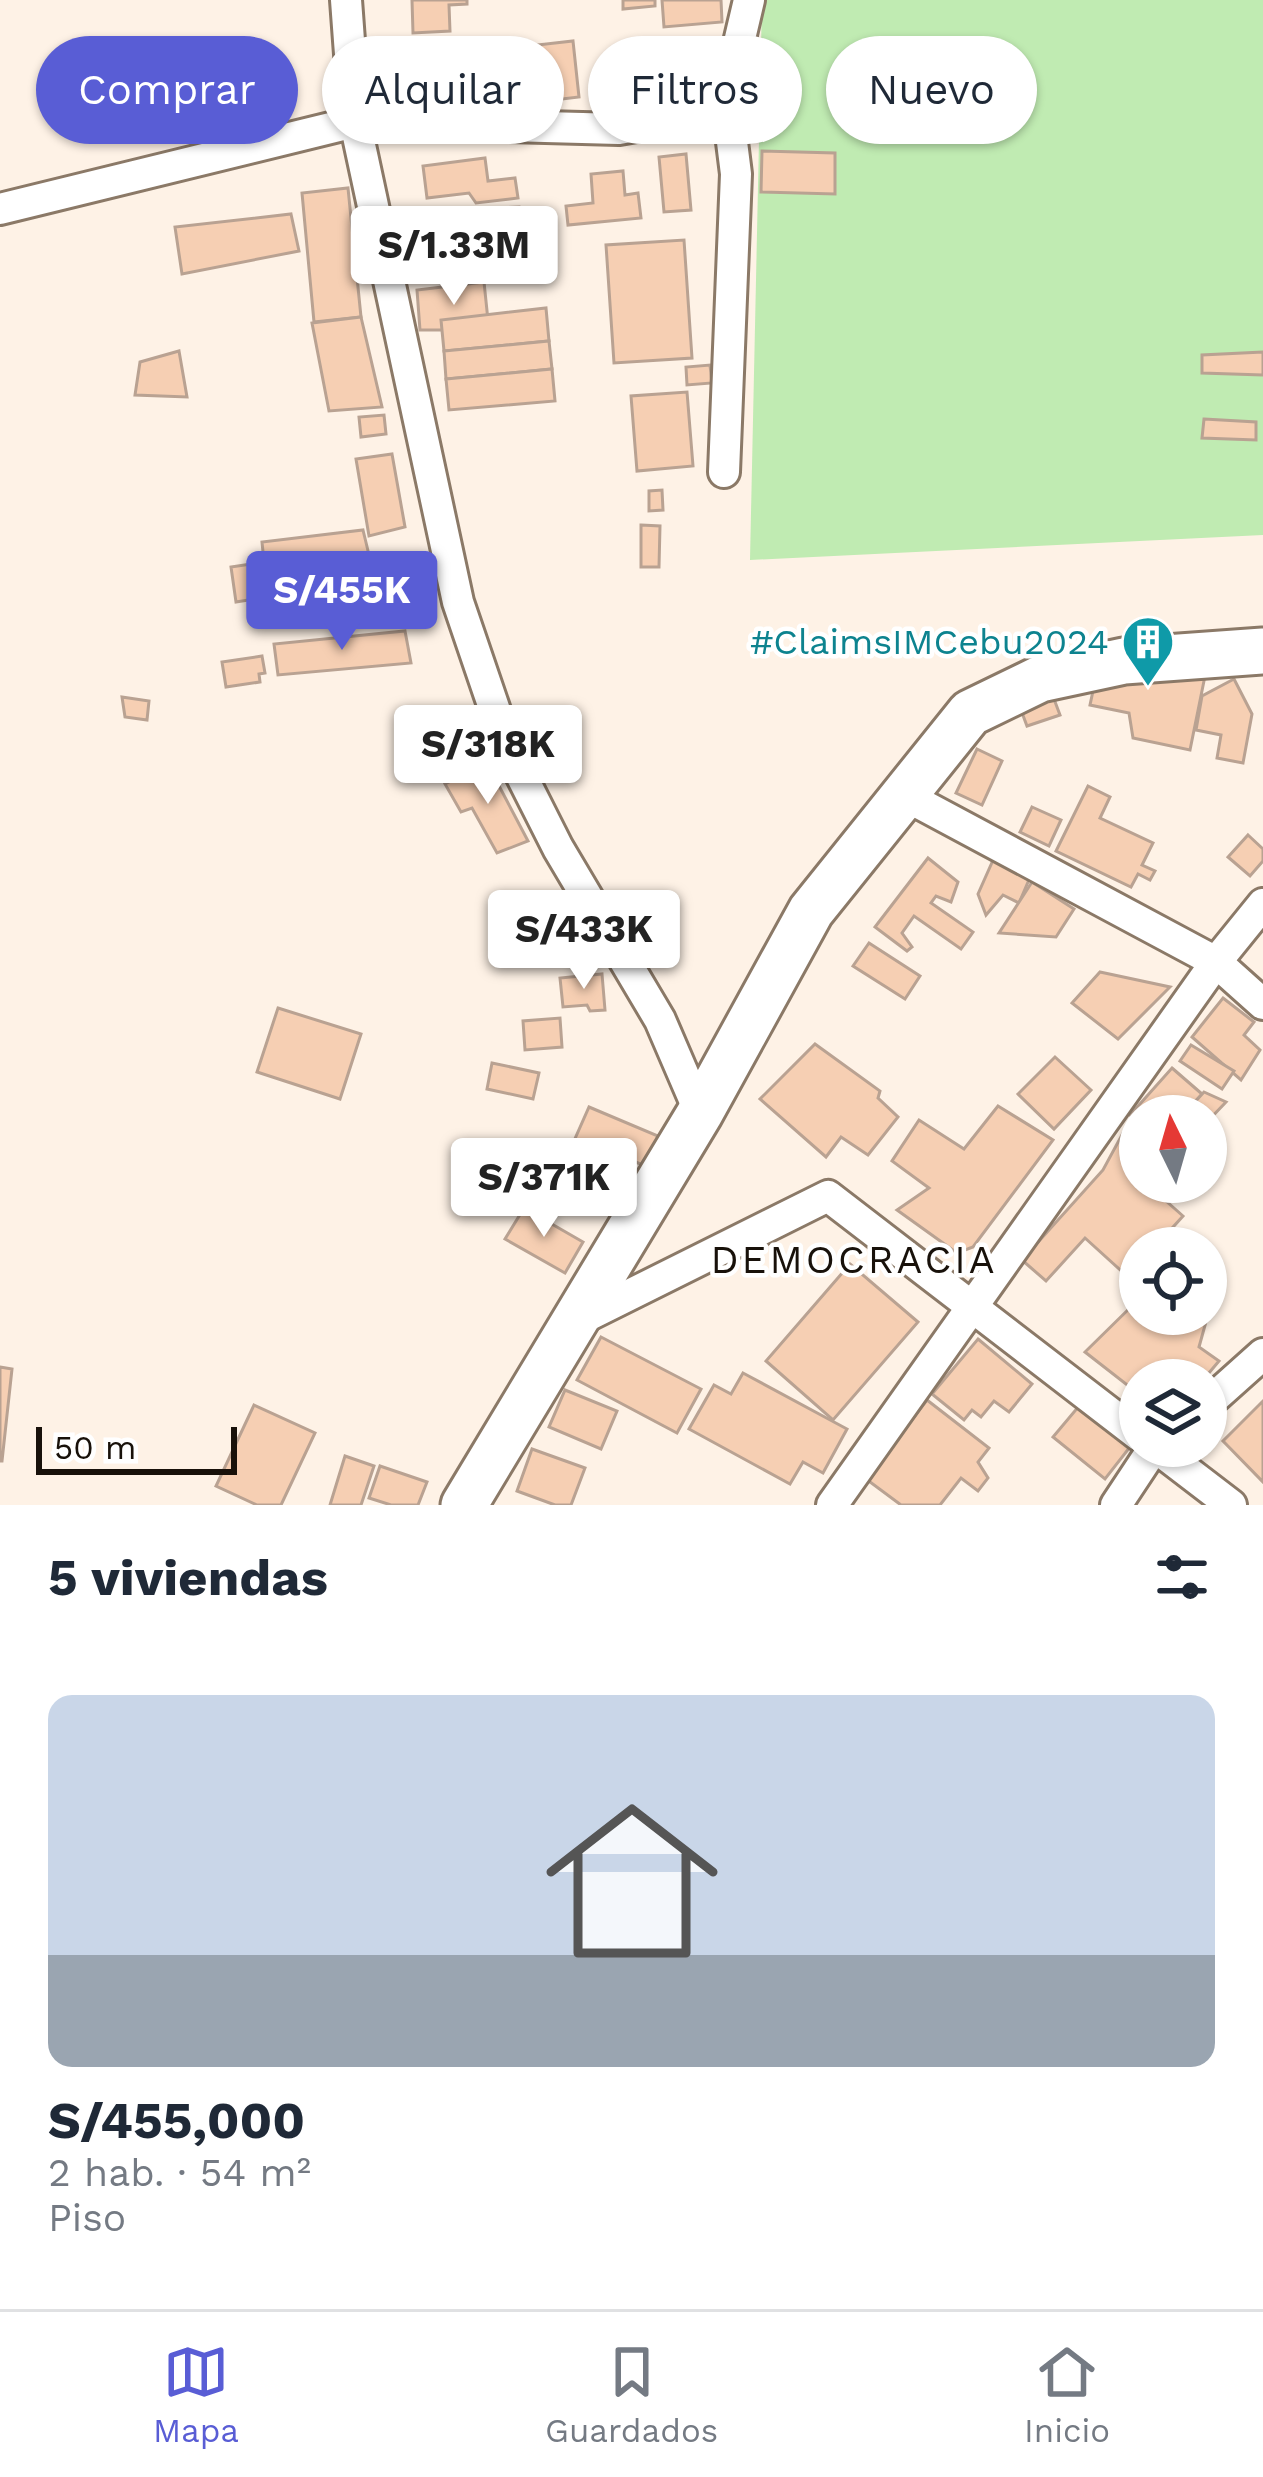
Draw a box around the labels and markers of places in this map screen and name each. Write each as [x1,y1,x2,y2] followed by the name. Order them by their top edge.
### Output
[343,206,565,308] pin: S/1.33M
[244,551,440,653] pin: S/455K
[1120,614,1176,688] building icon: #ClaimsIMCebu2024
[750,621,1109,663] place label: #ClaimsIMCebu2024
[390,705,586,807] pin: S/318K
[486,890,682,992] pin: S/433K
[446,1138,642,1240] pin: S/371K

